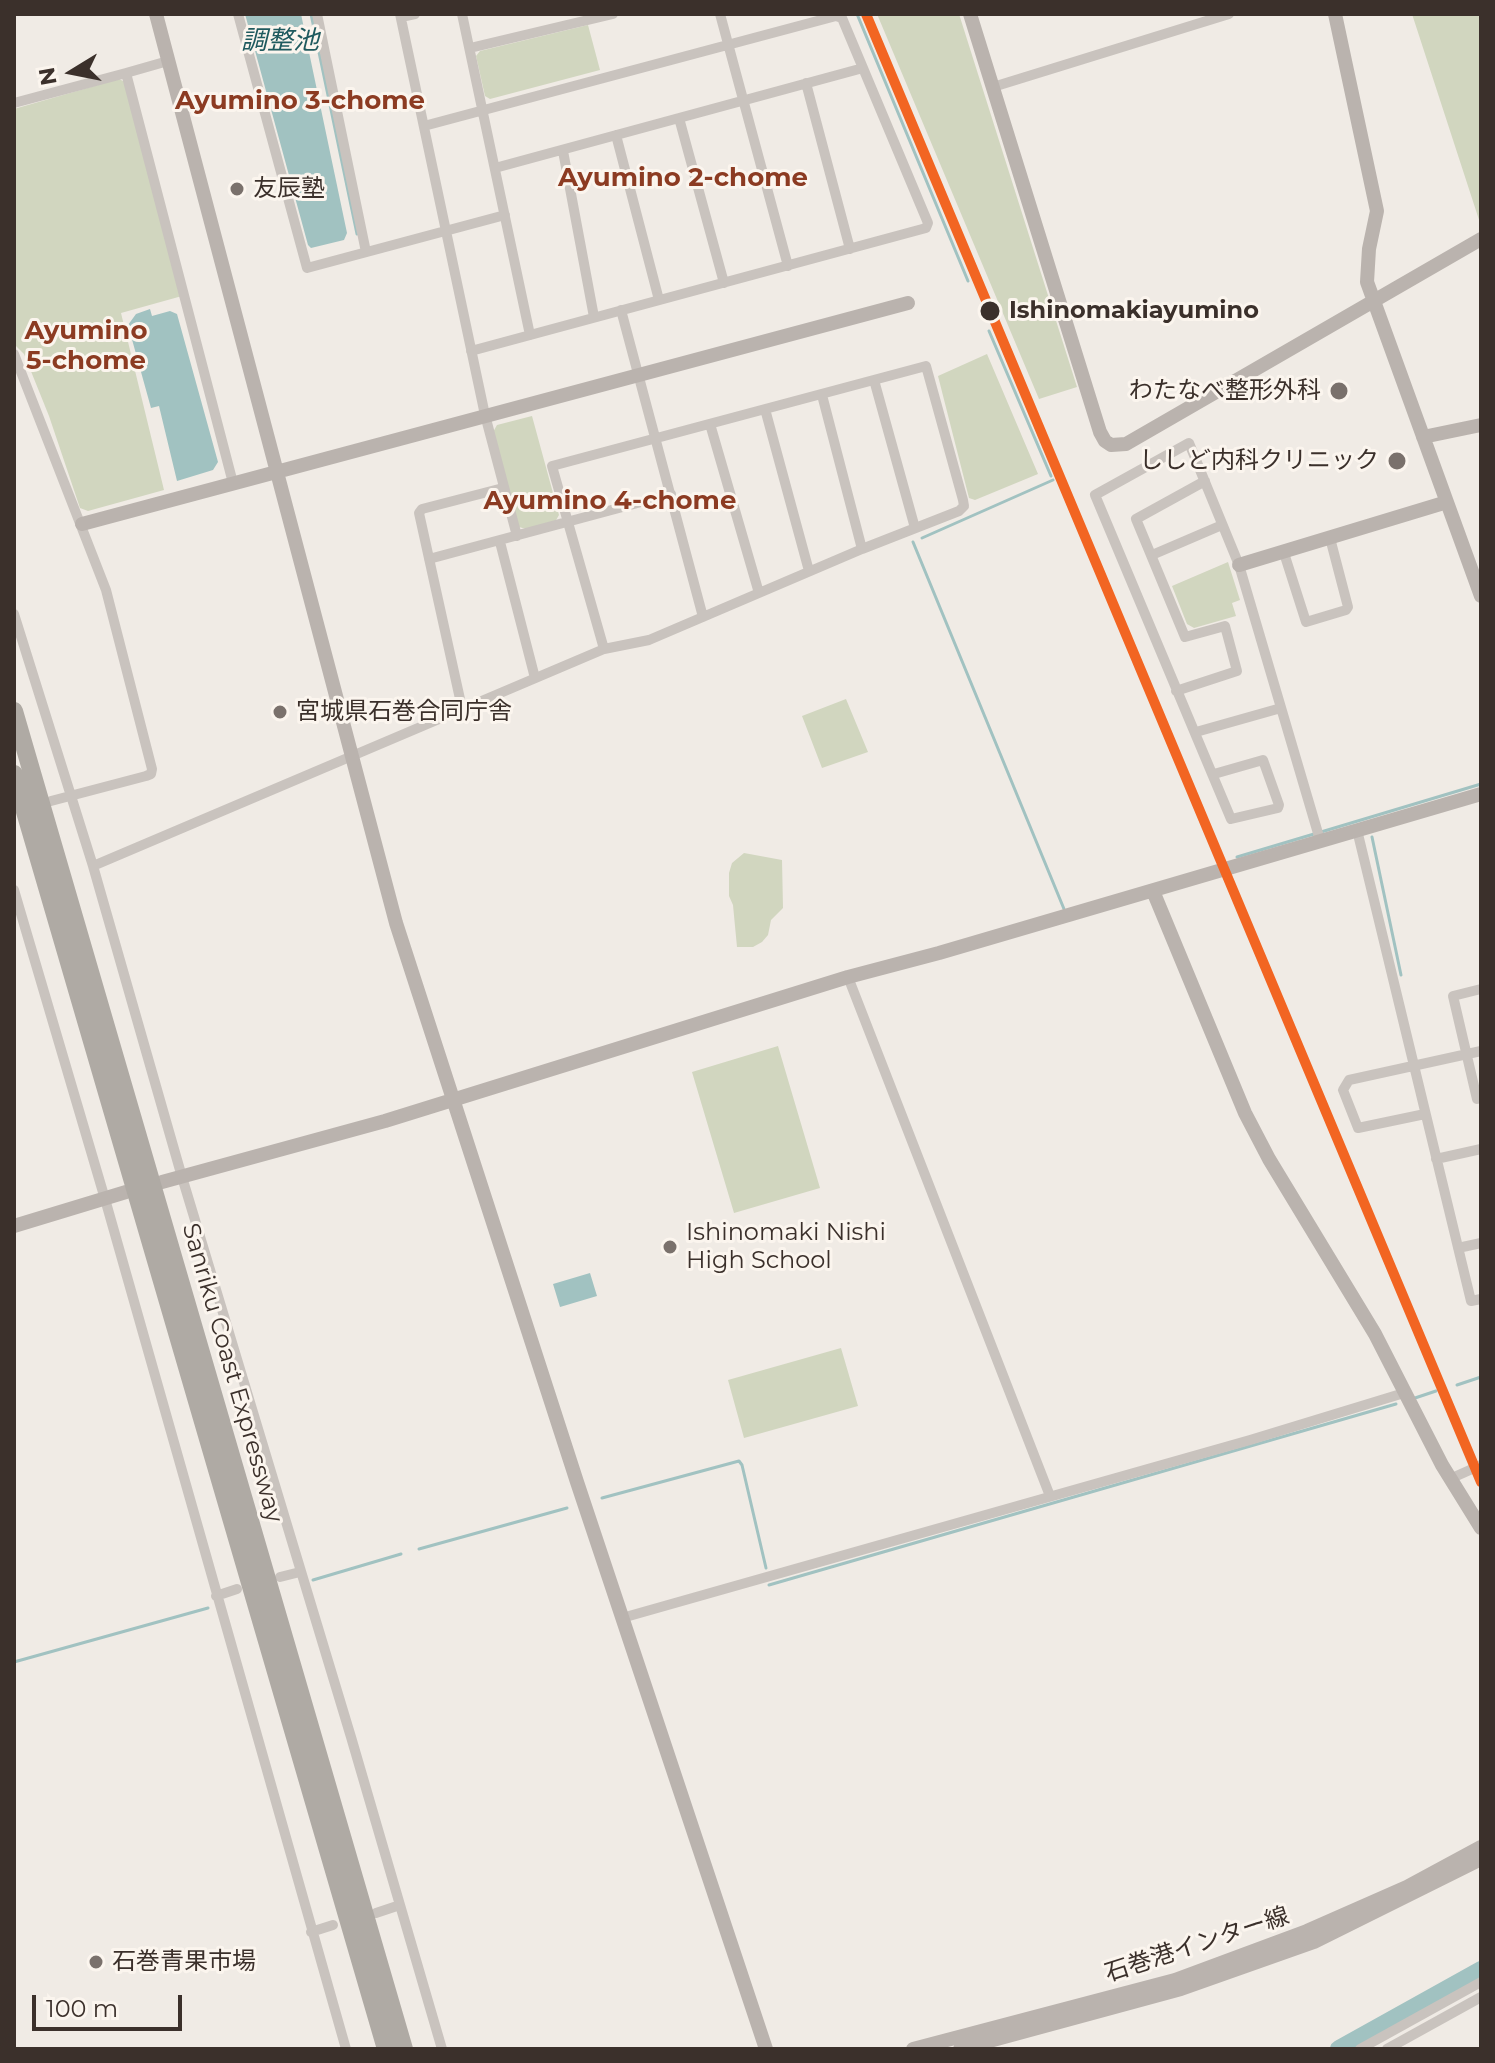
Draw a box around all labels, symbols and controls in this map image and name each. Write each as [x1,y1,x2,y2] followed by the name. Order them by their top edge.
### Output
[241,25,319,57] water label: 調整池
[32,32,112,112] north arrow
[33,65,63,87] text: N
[175,85,425,117] district label: Ayumino 3-chome
[558,162,808,194] district label: Ayumino 2-chome
[253,175,325,203] place label: 友辰塾
[228,180,246,198] marker: 友辰塾
[1009,297,1259,325] place label: Ishinomakiayumino
[978,299,1002,323] marker: Ishinomakiayumino
[25,315,147,376] district label: Ayumino 5-chome
[1129,377,1321,405] place label: わたなべ整形外科
[1328,380,1350,402] marker: わたなべ整形外科
[1139,447,1379,475] place label: ししど内科クリニック
[1386,450,1408,472] marker: ししど内科クリニック
[484,485,736,517] district label: Ayumino 4-chome
[296,698,512,726] place label: 宮城県石巻合同庁舎
[271,703,289,721] marker: 宮城県石巻合同庁舎
[686,1219,886,1275] place label: Ishinomaki Nishi High School
[175,1220,289,1526] street label: Sanriku Coast Expressway
[661,1238,679,1256] marker: Ishinomaki Nishi High School
[1101,1902,1293,1988] street label: 石巻港インター線
[112,1948,256,1976] place label: 石巻青果市場
[87,1953,105,1971] marker: 石巻青果市場
[36,1979,186,2029] scale bar
[46,1994,118,2023] text: 100 m

